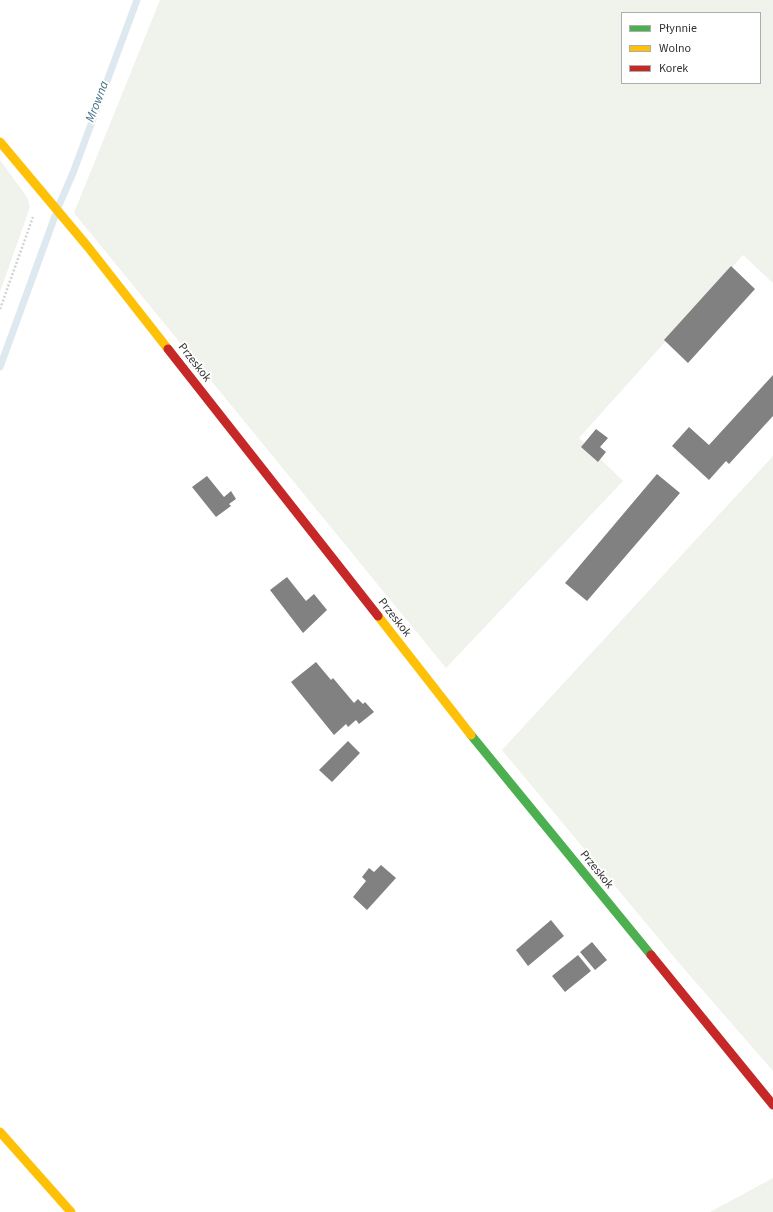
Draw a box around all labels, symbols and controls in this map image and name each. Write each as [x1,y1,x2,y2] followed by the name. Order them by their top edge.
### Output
[621,12,761,84] legend
[659,20,697,37] text: Płynnie
[659,40,691,57] text: Wolno
[659,60,688,77] text: Korek
[83,79,113,125] water label: Mrowna
[174,341,214,385] street label: Przeskok
[374,596,414,640] street label: Przeskok
[576,848,616,892] street label: Przeskok

